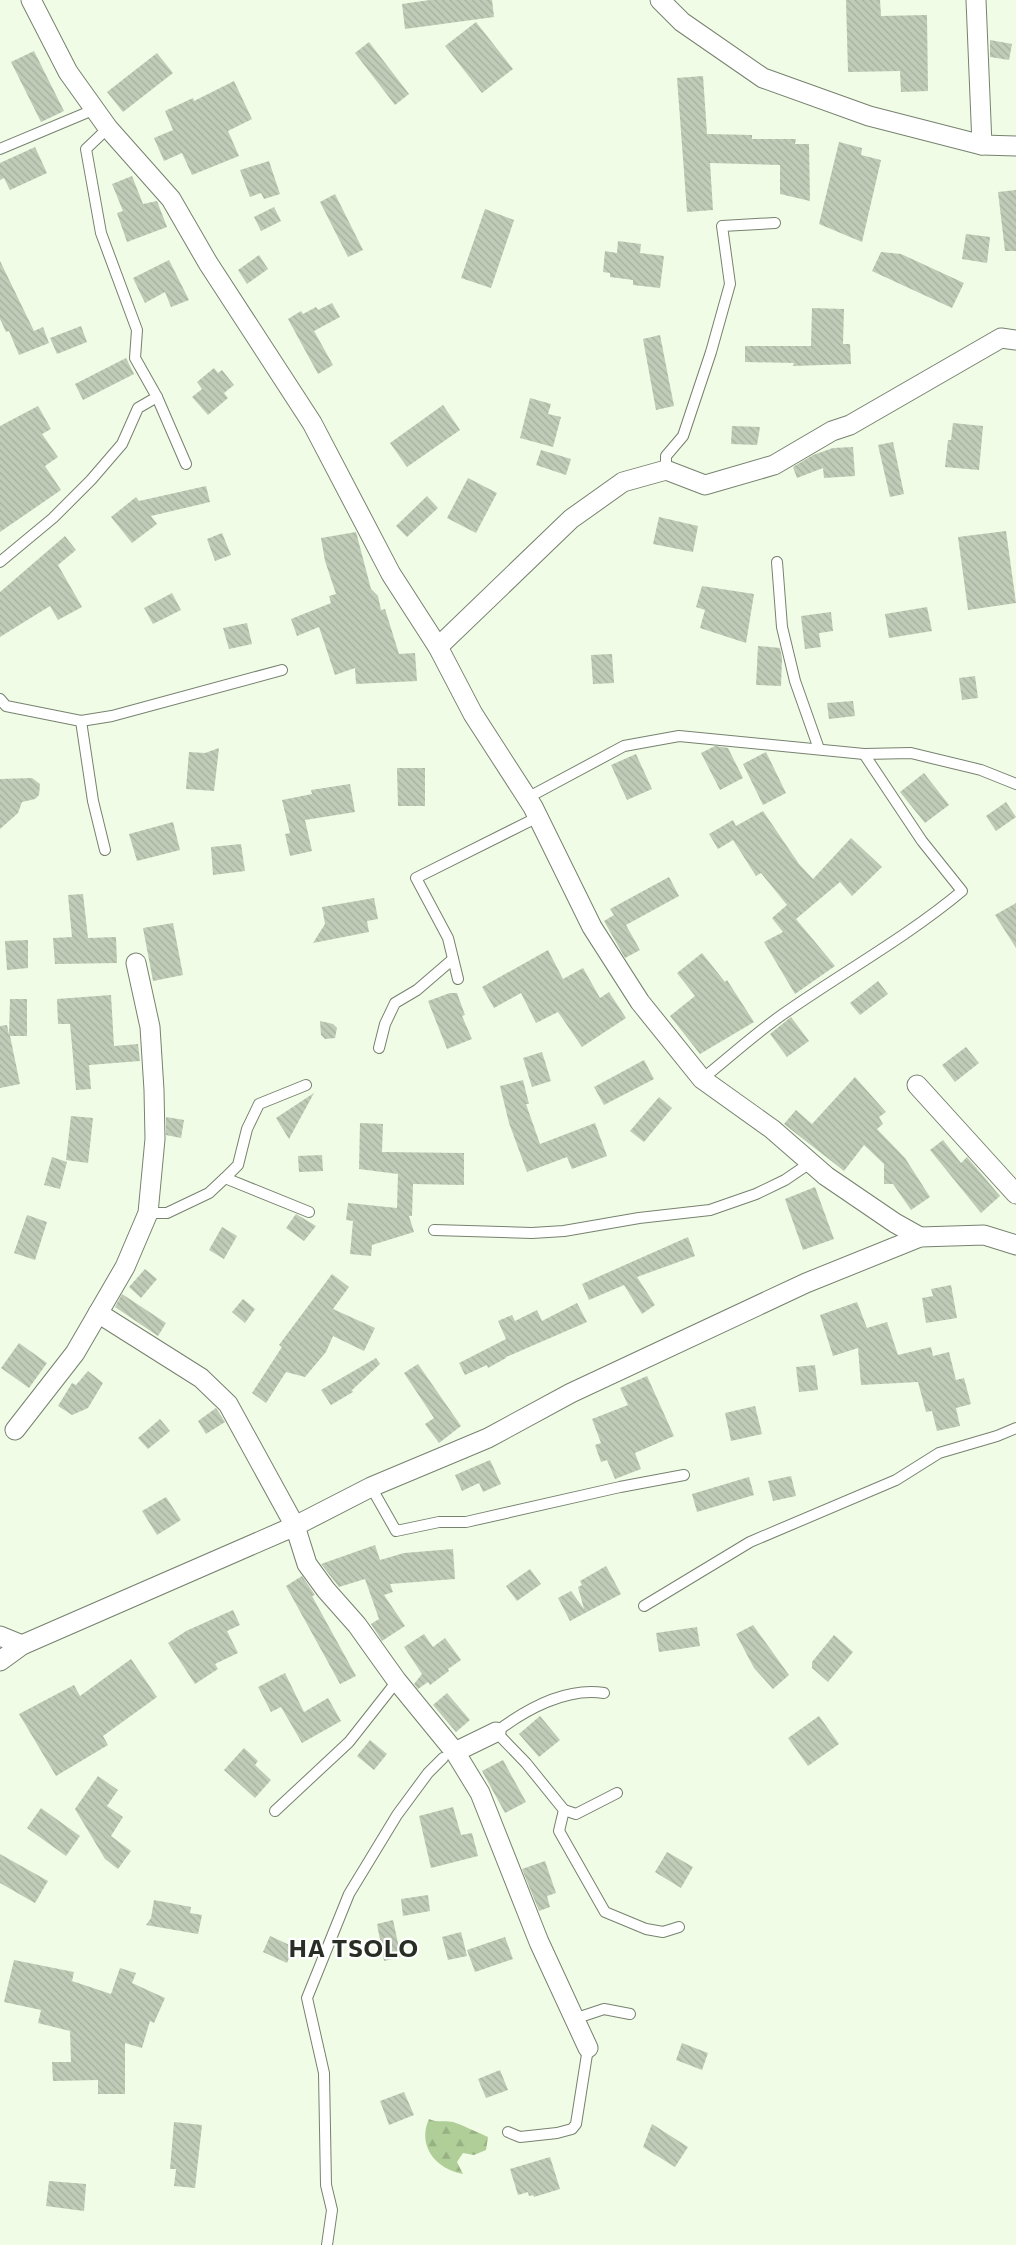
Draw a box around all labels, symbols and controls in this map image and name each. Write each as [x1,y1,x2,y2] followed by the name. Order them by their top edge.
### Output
[289,1933,419,1962] district label: HA TSOLO

